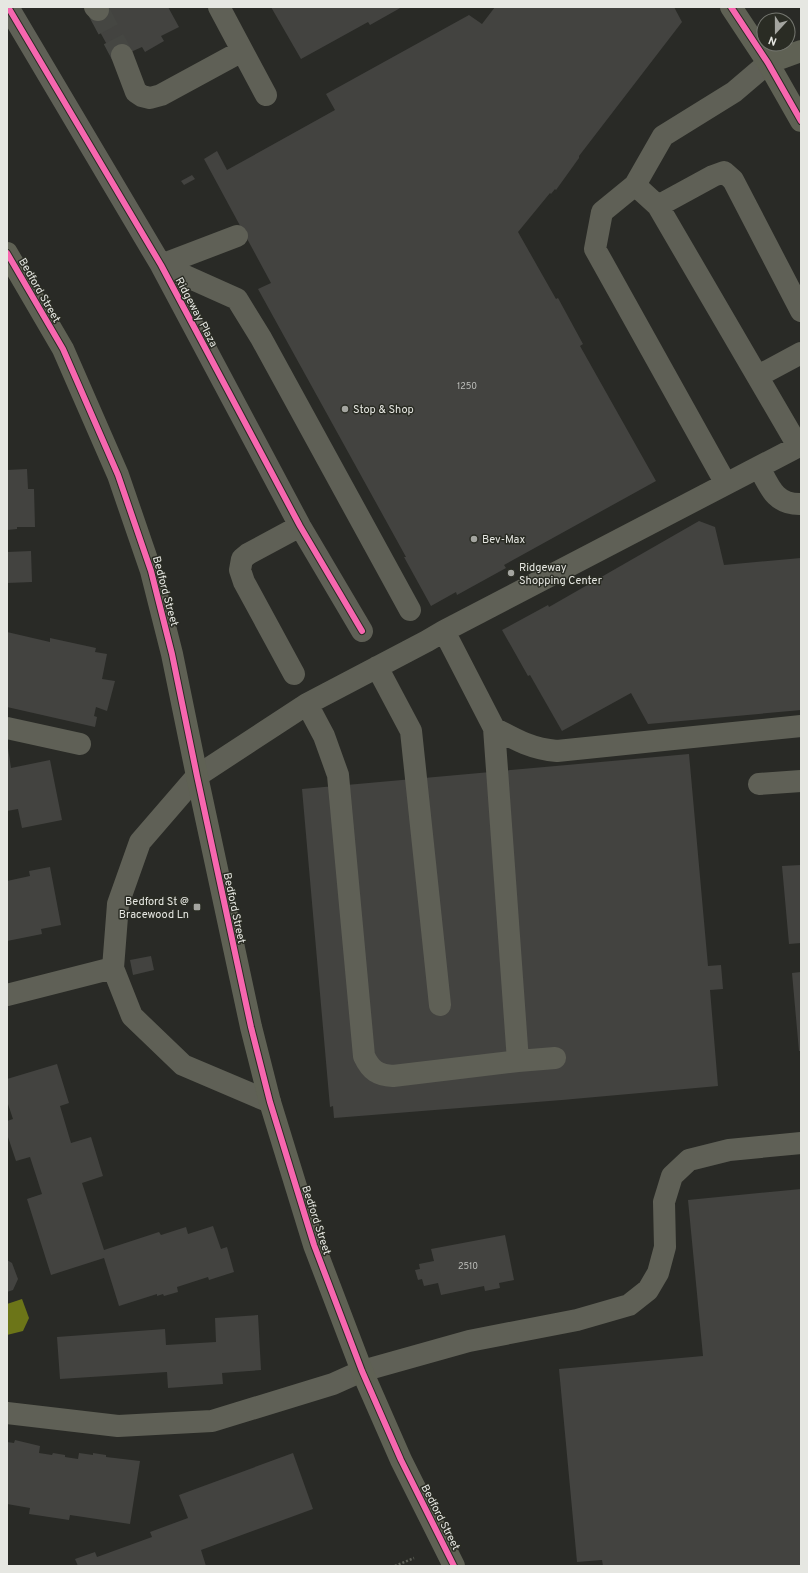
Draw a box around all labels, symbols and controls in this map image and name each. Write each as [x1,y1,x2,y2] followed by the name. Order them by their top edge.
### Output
[756,12,796,52] north arrow
[767,32,779,48] text: N
[15,256,63,325] street label: Bedford Street
[172,275,220,350] street label: Ridgeway Plaza
[457,381,477,392] house number: 1250
[353,403,414,417] place label: Stop & Shop
[340,404,350,414] marker: Stop & Shop
[482,533,525,547] place label: Bev-Max
[469,534,479,544] marker: Bev-Max
[149,555,181,628] street label: Bedford Street
[519,561,603,588] place label: Ridgeway Shopping Center
[506,568,516,578] marker: Ridgeway Shopping Center
[220,871,248,945] street label: Bedford Street
[119,895,189,922] place label: Bedford St @ Bracewood Ln
[192,902,202,912] marker: Bedford St @ Bracewood Ln
[298,1184,334,1257] street label: Bedford Street
[458,1261,478,1272] house number: 2510
[417,1482,463,1553] street label: Bedford Street

